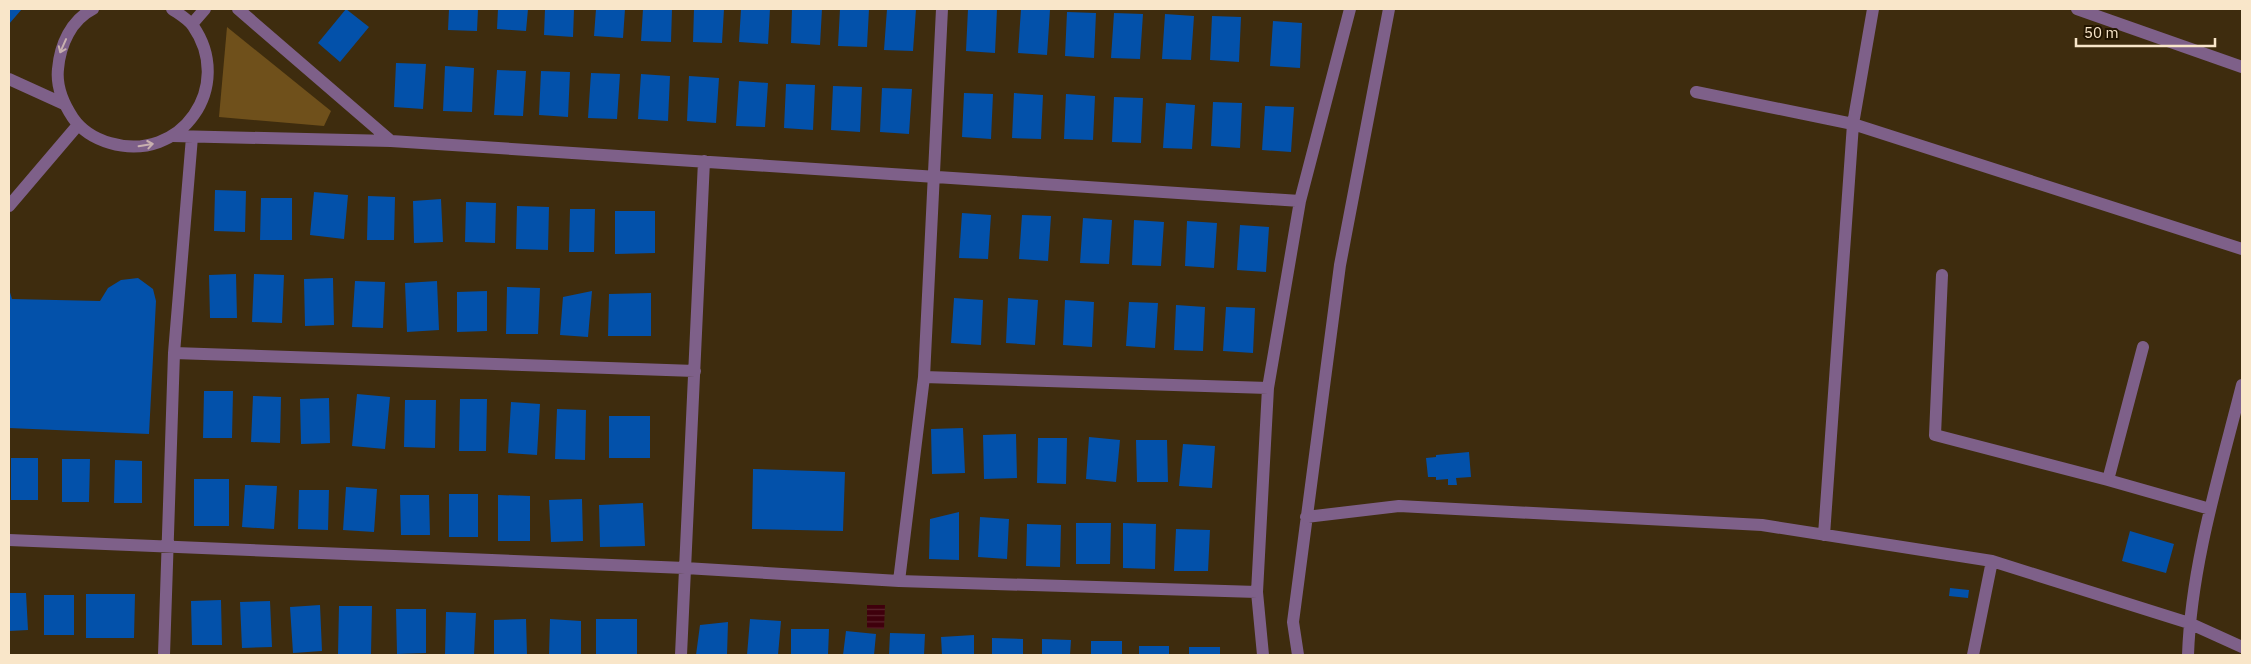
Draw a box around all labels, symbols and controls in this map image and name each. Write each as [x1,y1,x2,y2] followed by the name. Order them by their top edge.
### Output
[2076,15,2215,47] scale bar
[2084,23,2119,42] text: 50 m
[57,38,67,53] one-way arrow
[138,140,154,150] one-way arrow

